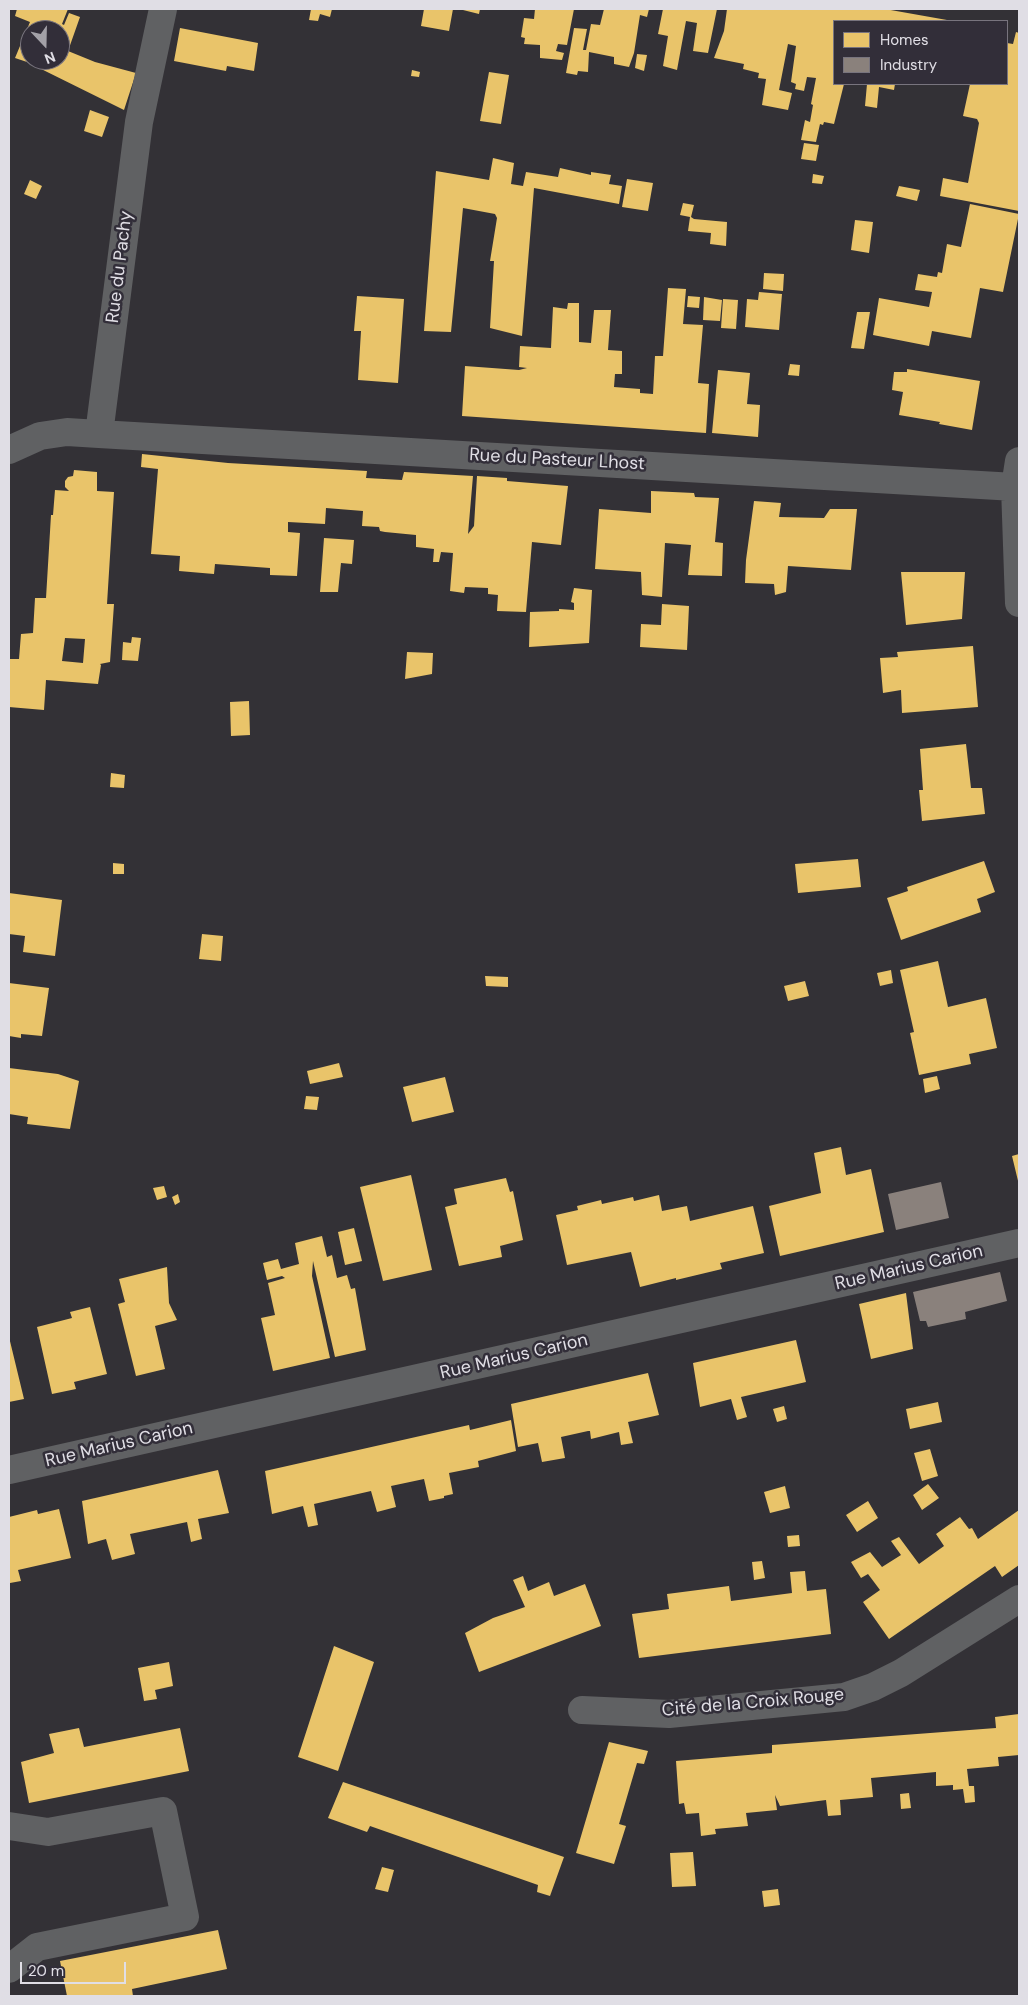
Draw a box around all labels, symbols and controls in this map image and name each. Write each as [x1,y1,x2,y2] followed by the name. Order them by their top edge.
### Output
[20,20,70,70] north arrow
[833,20,1008,85] legend
[880,30,929,50] text: Homes
[42,48,58,68] text: N
[880,55,937,75] text: Industry
[102,210,138,324] street label: Rue du Pachy
[469,445,645,475] street label: Rue du Pasteur Lhost
[833,1241,985,1295] street label: Rue Marius Carion
[438,1330,590,1384] street label: Rue Marius Carion
[43,1418,195,1472] street label: Rue Marius Carion
[661,1684,845,1722] street label: Cité de la Croix Rouge
[22,1952,129,1984] scale bar
[28,1961,64,1981] text: 20 m

